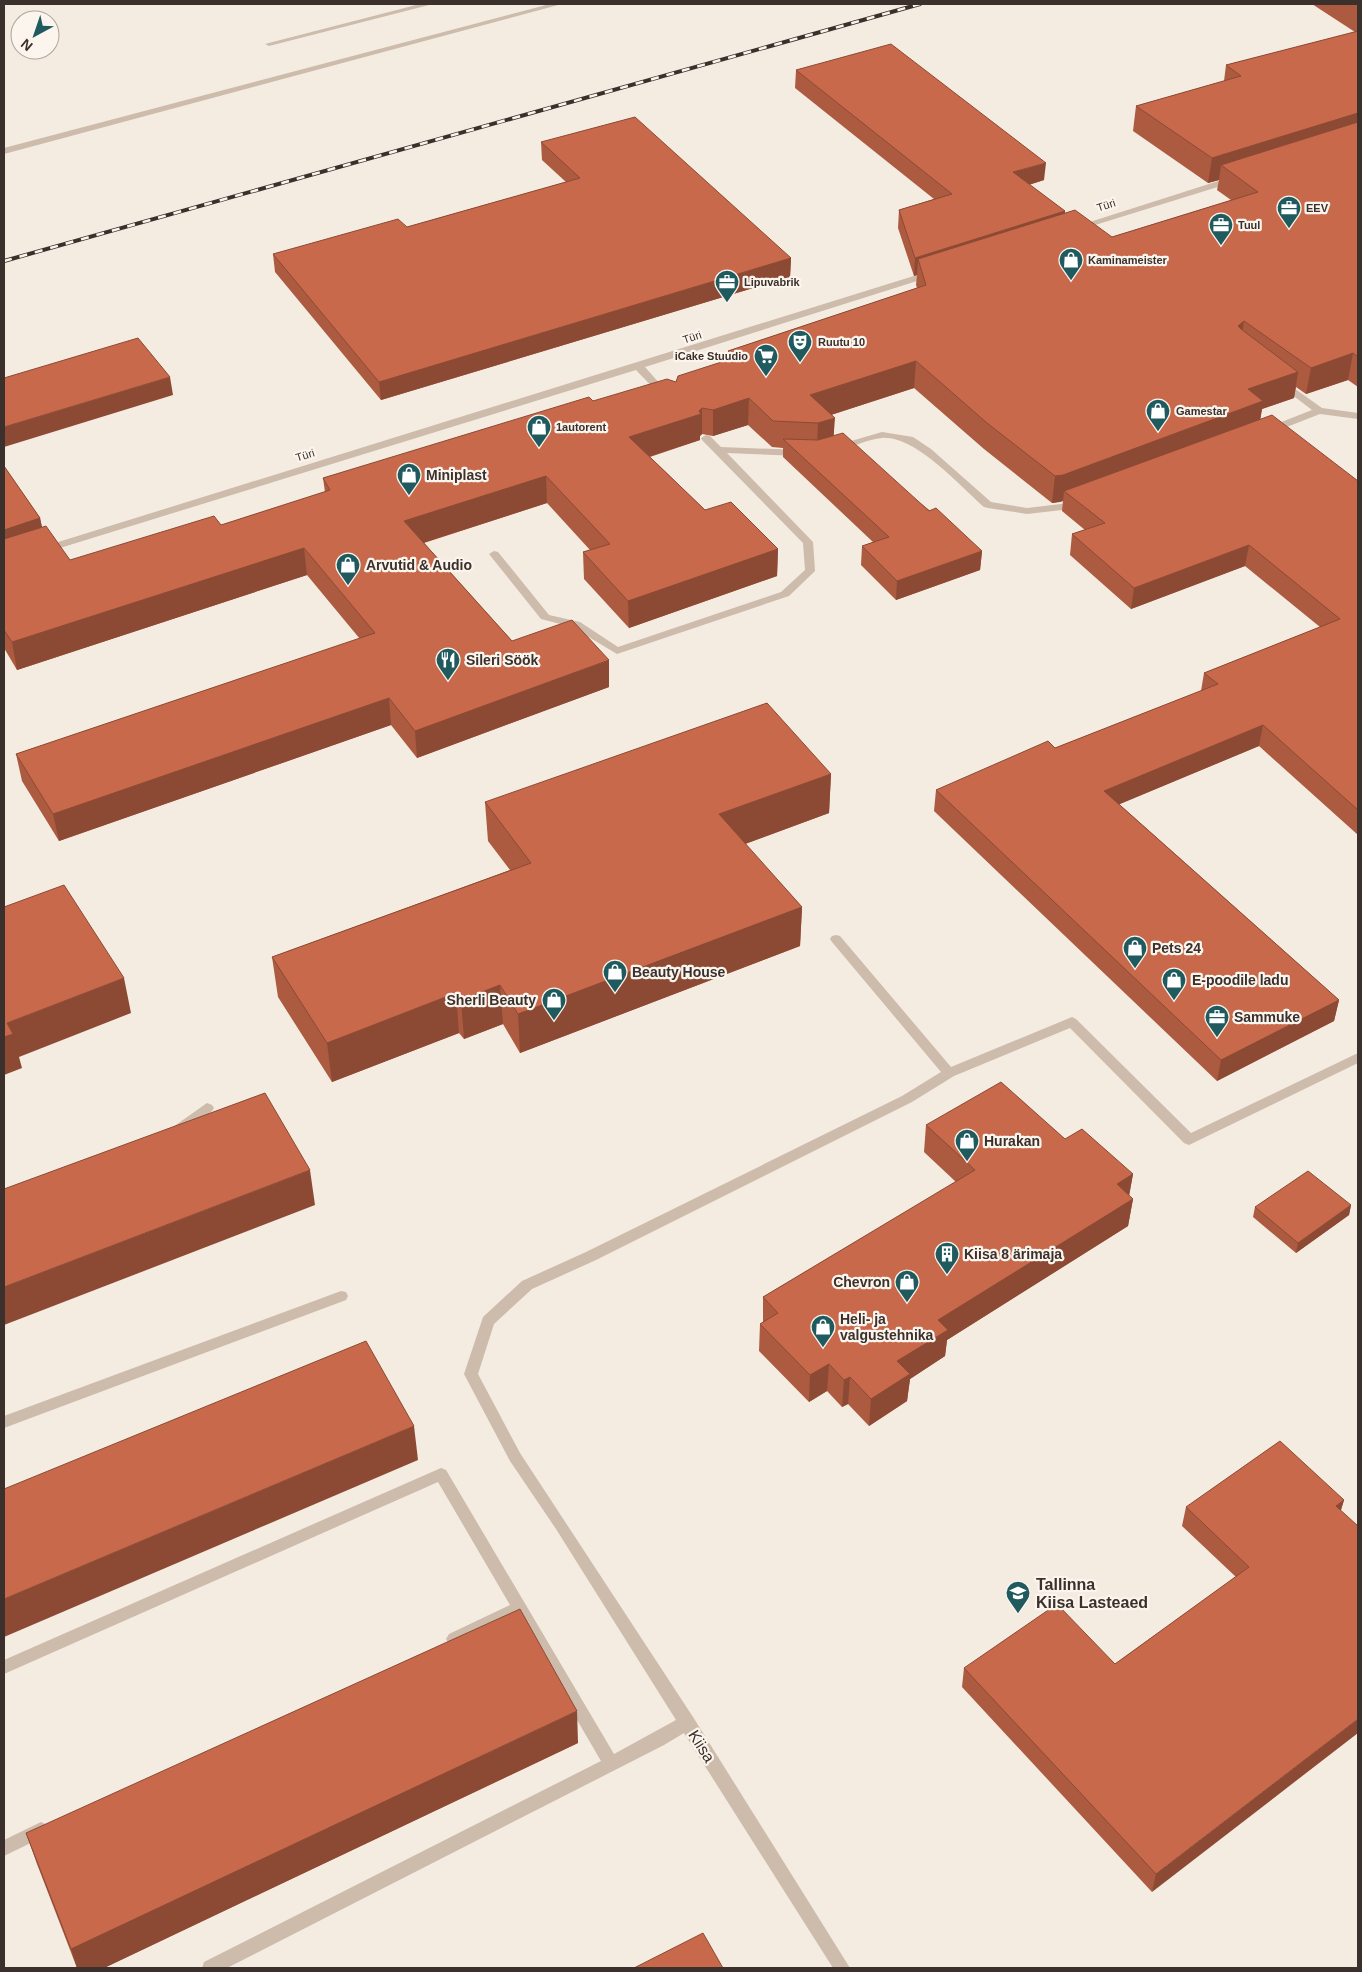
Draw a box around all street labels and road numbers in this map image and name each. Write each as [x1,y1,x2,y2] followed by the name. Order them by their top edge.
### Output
[1095,196,1117,214] street label: Türi
[681,328,703,346] street label: Türi
[294,446,316,464] street label: Türi
[685,1727,718,1766] street label: Kiisa

